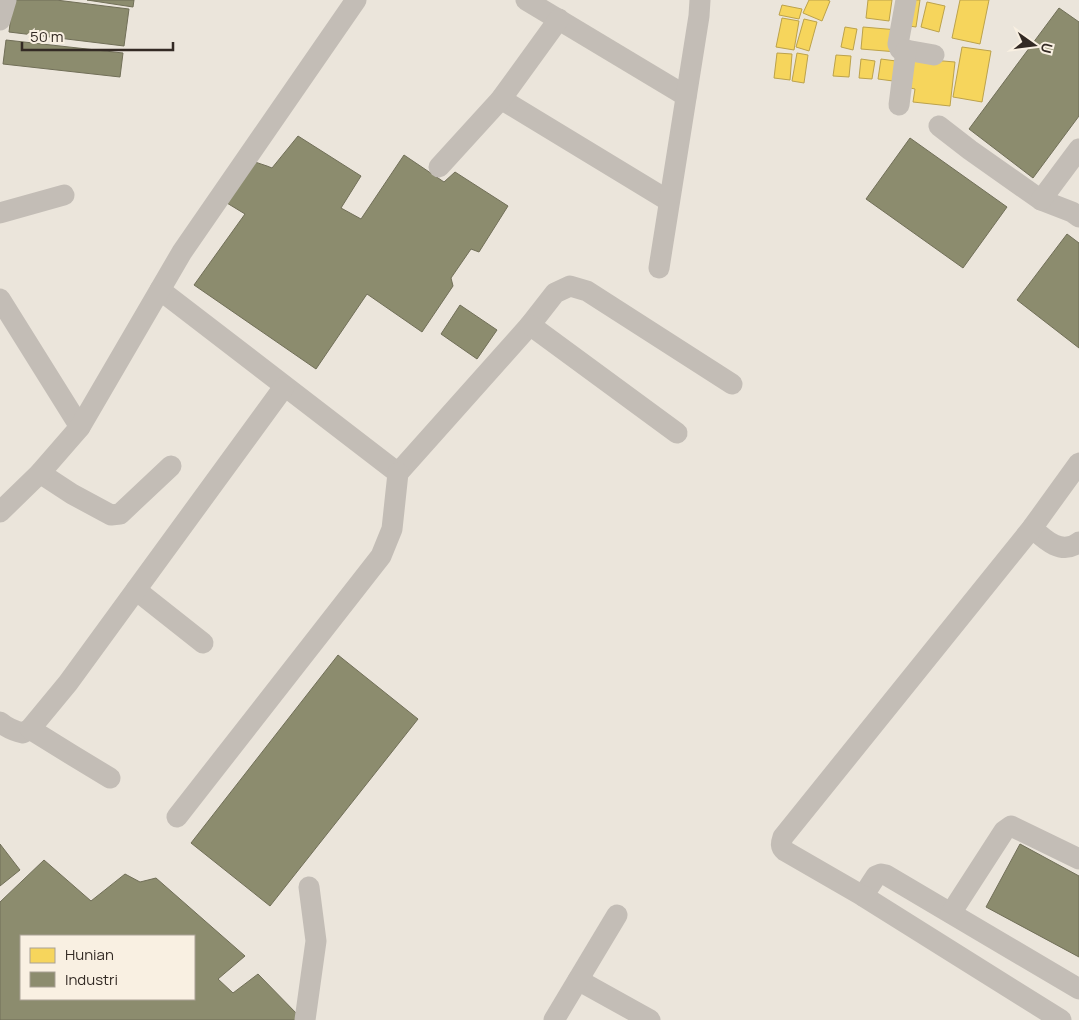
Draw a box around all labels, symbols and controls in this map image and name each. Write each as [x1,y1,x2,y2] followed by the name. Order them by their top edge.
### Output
[22,20,174,52] scale bar
[1009,20,1059,70] north arrow
[30,26,64,47] text: 50 m
[1037,41,1058,55] text: U
[20,935,195,1000] legend
[65,944,114,965] text: Hunian
[65,969,118,990] text: Industri

